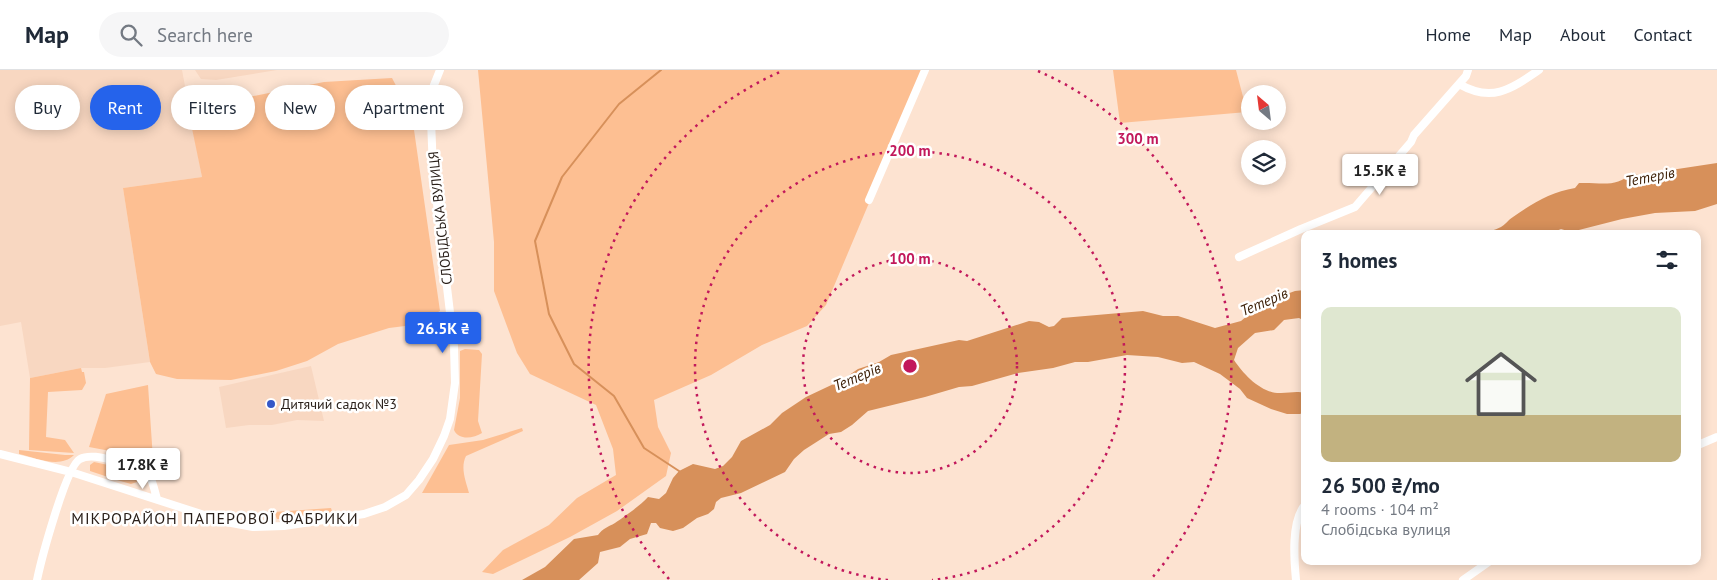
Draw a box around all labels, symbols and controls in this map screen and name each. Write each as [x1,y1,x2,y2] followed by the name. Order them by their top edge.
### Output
[99,12,449,57] search box
[25,19,69,50] text: Map
[117,21,145,49] icon: search
[157,23,253,47] text: Search here
[1425,23,1471,46] text: Home
[1499,23,1532,46] text: Map
[1560,23,1606,46] text: About
[1634,23,1692,46] text: Contact
[15,85,80,130] chip: Buy
[90,85,161,130] chip: Rent
[171,85,255,130] chip: Filters
[265,85,335,130] chip: New
[345,85,463,130] chip: Apartment
[1241,85,1286,130] north arrow
[1241,85,1286,185] map controls
[1117,129,1159,148] text: 300 m
[1241,140,1286,185] button: layers
[889,141,931,160] text: 200 m
[424,150,456,286] street label: СЛОБІДСЬКА ВУЛИЦЯ
[1334,154,1426,196] pin: 15.5K ₴
[1353,160,1407,180] text: 15.5K ₴
[1624,162,1676,191] water label: Тетерів
[1653,246,1681,274] icon: filters
[1321,247,1397,274] text: 3 homes
[889,249,931,268] text: 100 m
[1237,283,1291,320] water label: Тетерів
[397,312,489,354] pin: 26.5K ₴
[416,318,470,338] text: 26.5K ₴
[1456,339,1546,429] icon: home
[901,357,919,375] centre of rings
[830,358,884,395] water label: Тетерів
[281,395,397,413] place label: Дитячий садок №3
[265,398,277,410] marker: Дитячий садок №3
[97,448,189,490] pin: 17.8K ₴
[117,454,169,474] text: 17.8K ₴
[1321,472,1440,499] text: 26 500 ₴/mo
[1321,499,1439,519] text: 4 rooms · 104 m²
[71,508,359,528] district label: МІКРОРАЙОН ПАПЕРОВОЇ ФАБРИКИ
[1321,519,1451,539] text: Слобідська вулиця

